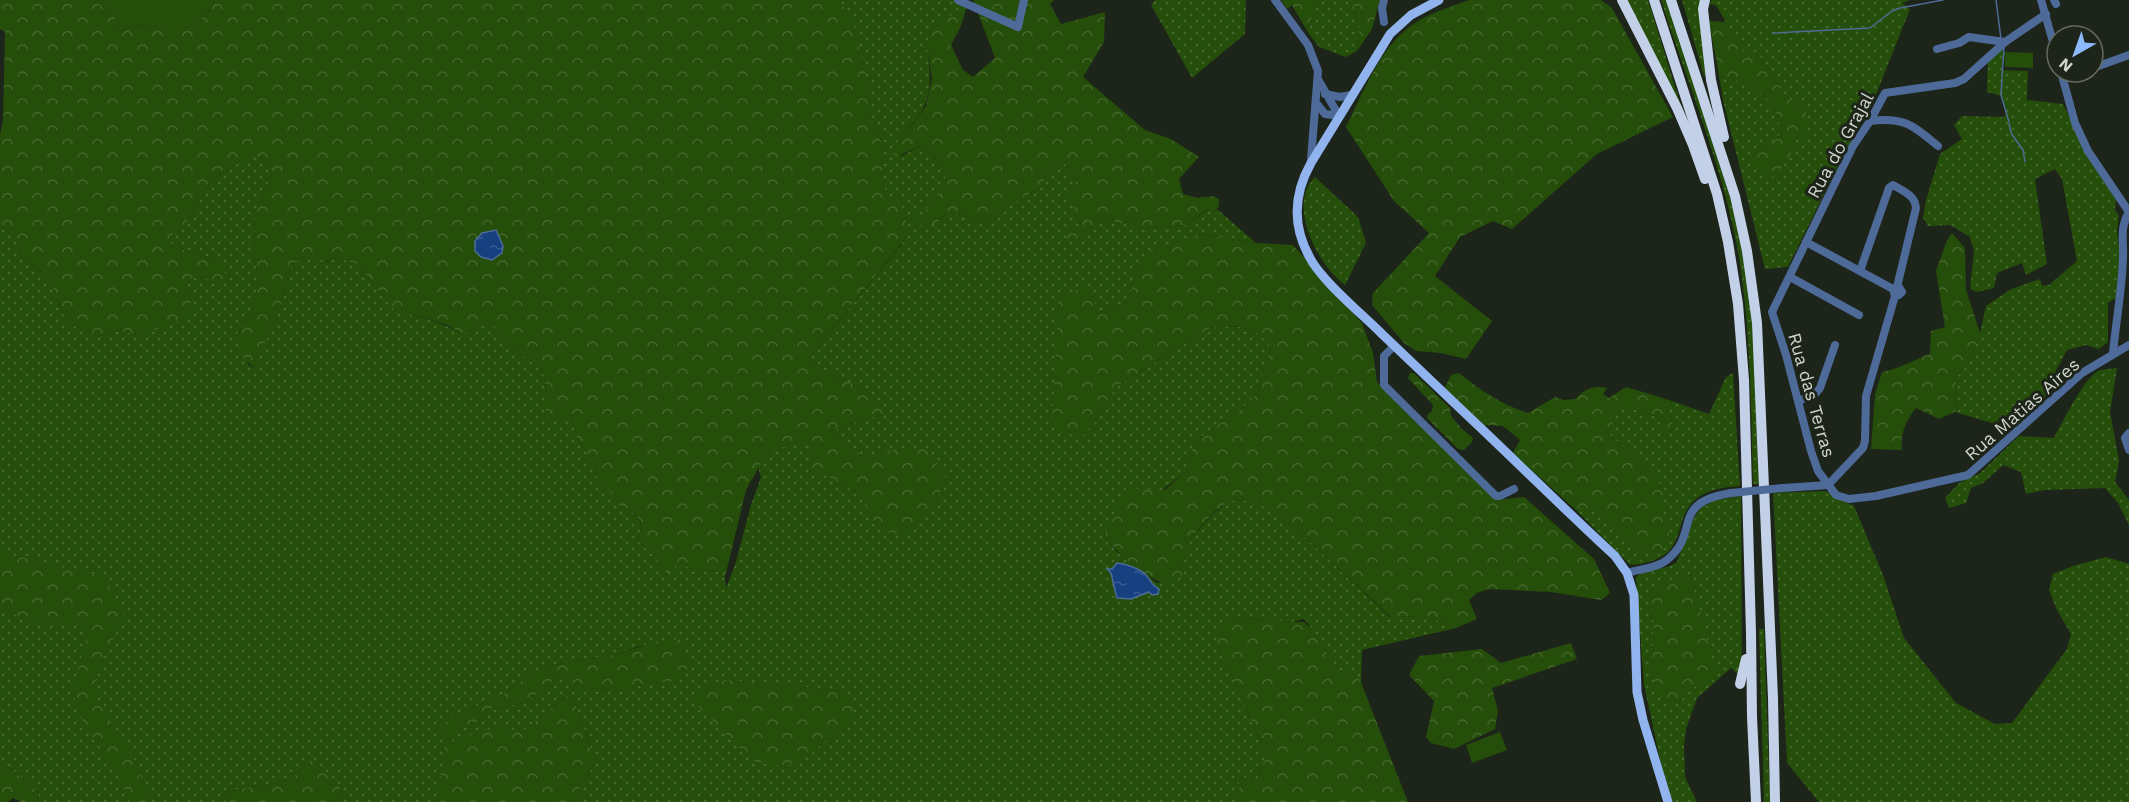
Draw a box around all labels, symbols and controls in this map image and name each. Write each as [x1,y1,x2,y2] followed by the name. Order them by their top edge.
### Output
[2045,24,2105,84] north arrow
[2055,54,2076,76] text: N
[1802,88,1878,202] street label: Rua do Grajal
[1784,330,1840,460] street label: Rua das Terras
[1960,354,2084,464] street label: Rua Matias Aires

